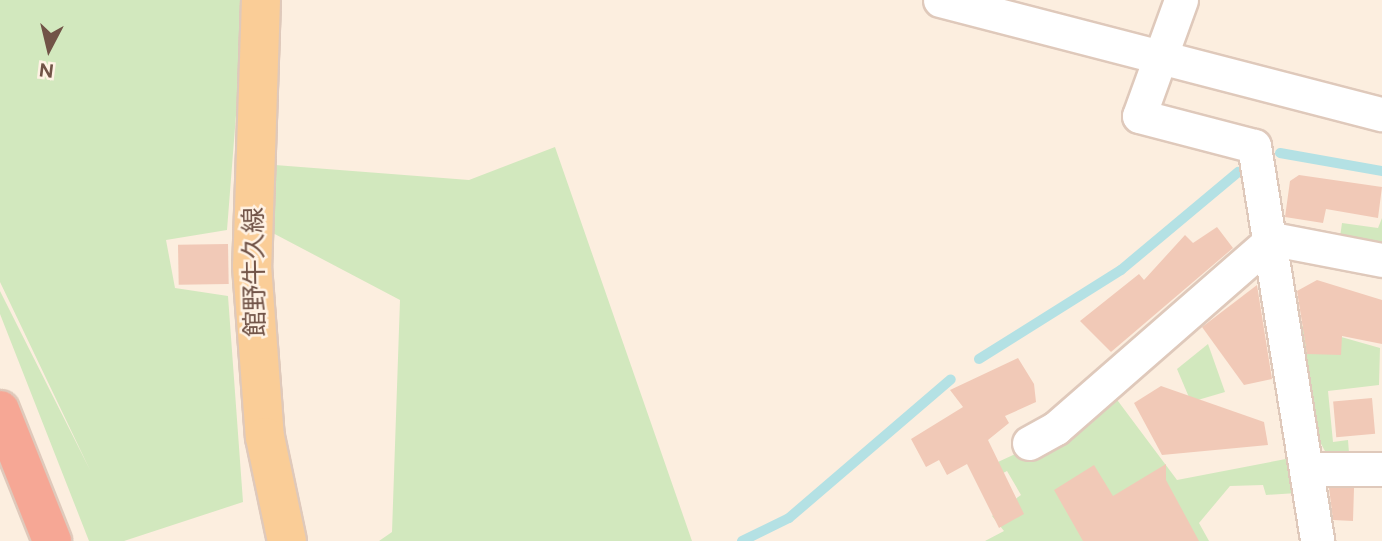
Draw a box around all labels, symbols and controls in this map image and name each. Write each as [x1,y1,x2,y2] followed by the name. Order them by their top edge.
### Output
[14,14,84,84] north arrow
[38,58,55,83] text: N
[238,207,272,337] street label: 館野牛久線

